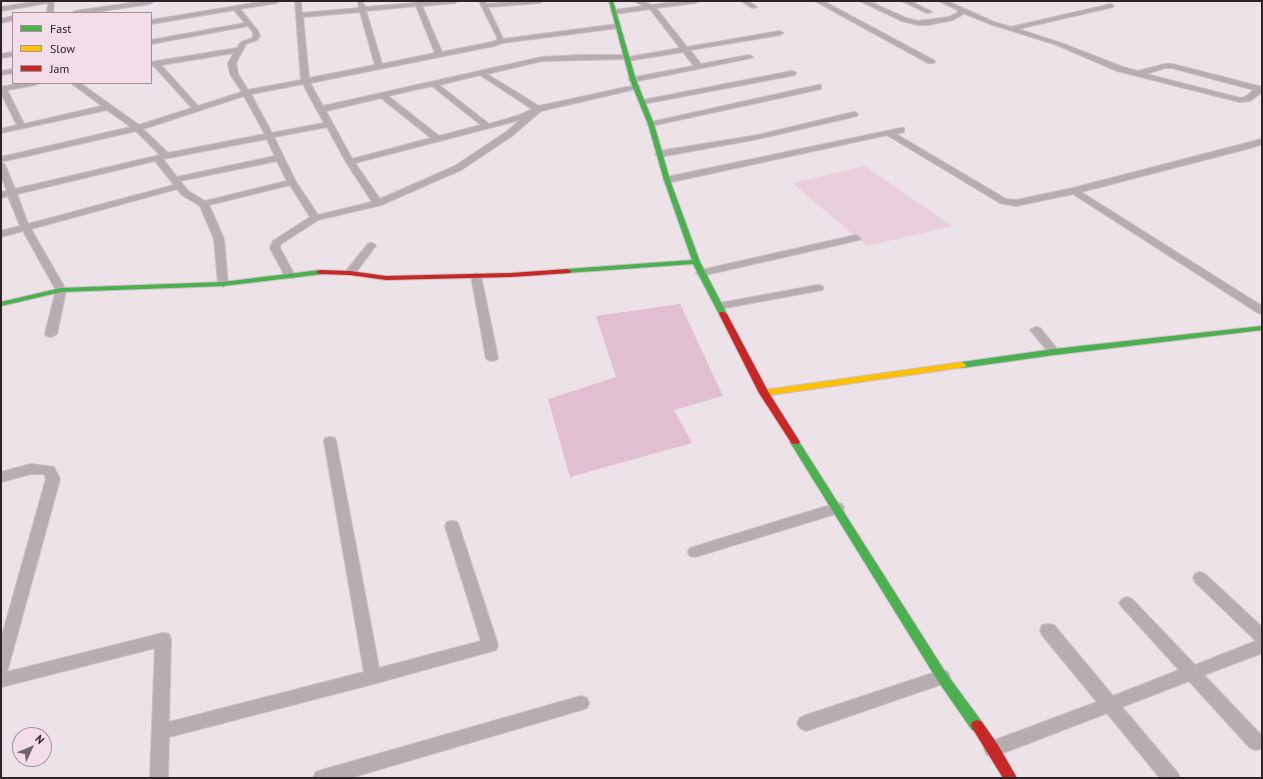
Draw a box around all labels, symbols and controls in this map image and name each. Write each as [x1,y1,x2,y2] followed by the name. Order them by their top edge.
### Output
[12,12,152,84] legend
[50,21,71,36] text: Fast
[50,41,75,56] text: Slow
[50,61,69,76] text: Jam
[12,727,52,767] north arrow
[32,732,47,747] text: N

